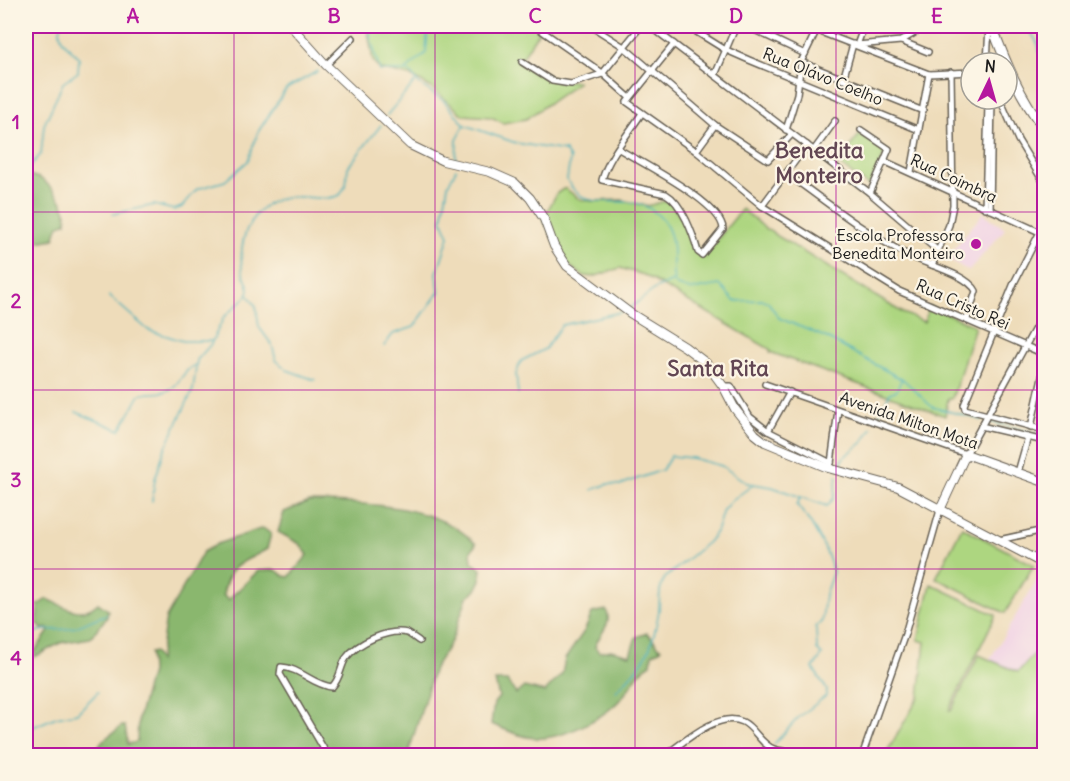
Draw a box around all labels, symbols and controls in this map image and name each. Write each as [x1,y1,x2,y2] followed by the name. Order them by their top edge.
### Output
[127,3,140,28] text: A
[327,3,341,28] text: B
[528,3,542,28] text: C
[729,3,743,28] text: D
[931,3,943,28] text: E
[760,43,886,109] street label: Rua Olávo Coelho
[959,51,1019,111] north arrow
[984,56,997,77] text: N
[12,109,20,134] text: 1
[775,136,864,189] district label: Benedita Monteiro
[907,149,1001,207] street label: Rua Coimbra
[832,225,964,263] place label: Escola Professora Benedita Monteiro
[969,237,983,251] marker: Escola Professora Benedita Monteiro
[913,274,1013,334] street label: Rua Cristo Rei
[11,288,22,313] text: 2
[667,354,769,382] district label: Santa Rita
[837,387,981,453] street label: Avenida Milton Mota
[10,467,22,492] text: 3
[10,645,22,670] text: 4

